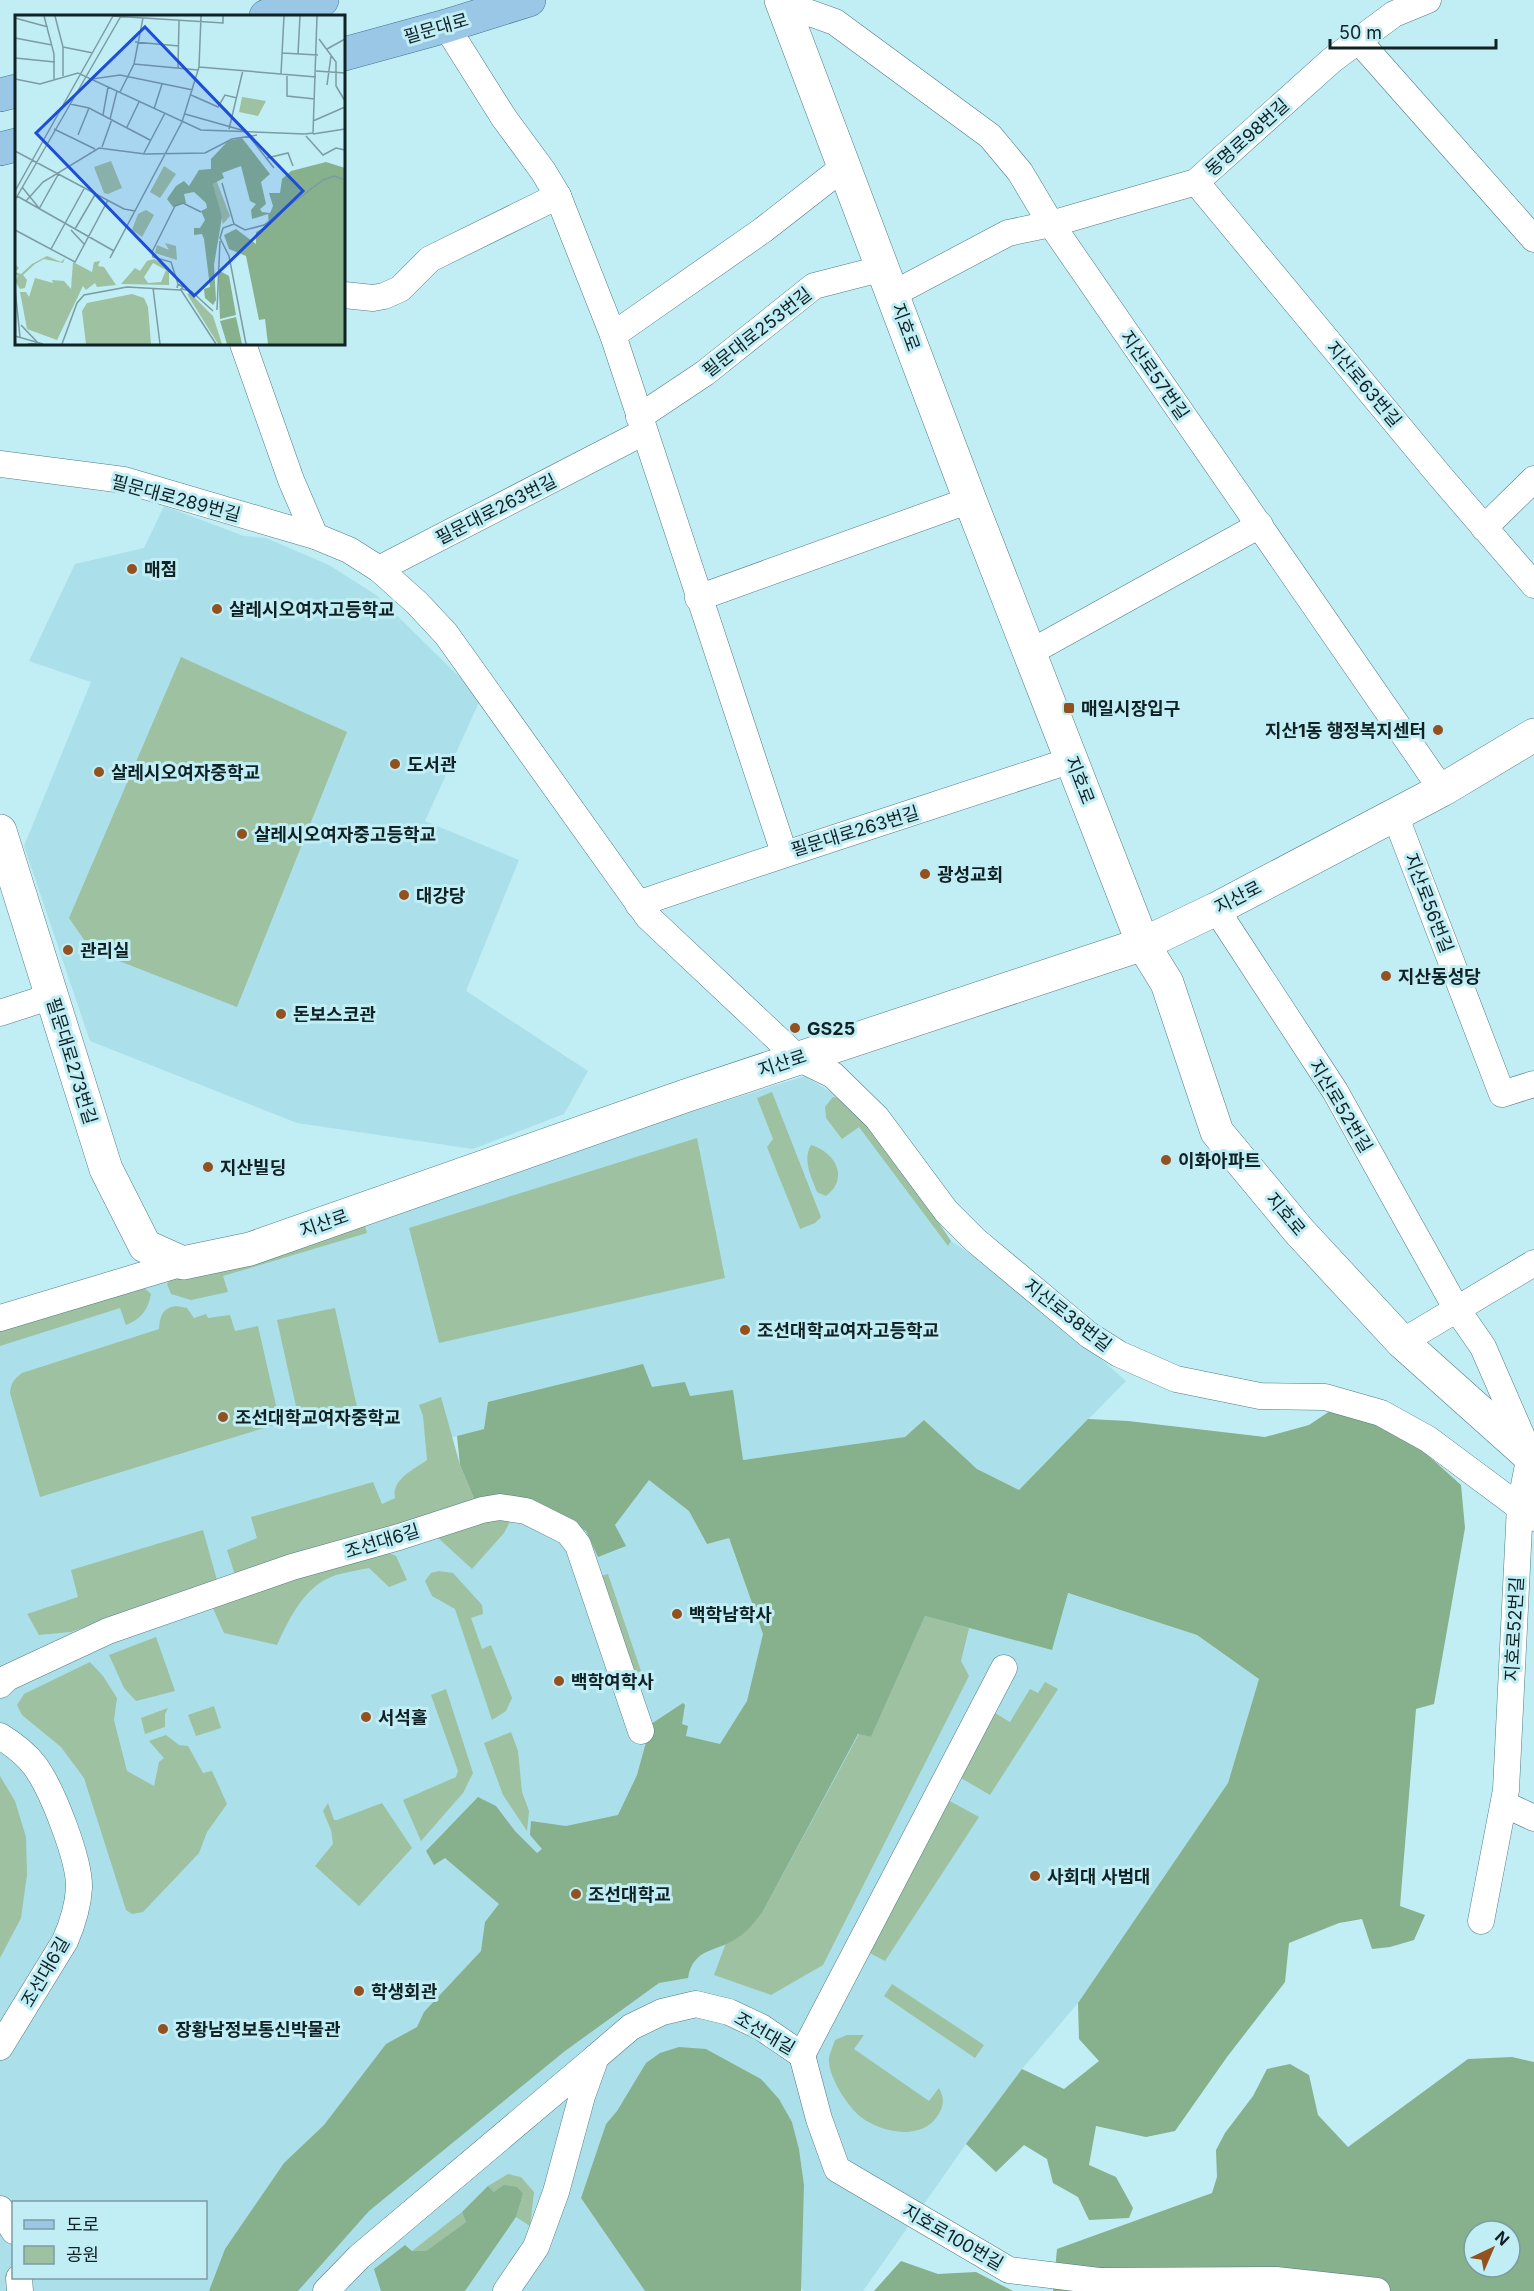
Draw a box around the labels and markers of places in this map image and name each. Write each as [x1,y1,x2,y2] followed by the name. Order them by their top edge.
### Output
[144,559,177,580] place label: 매점
[125,562,139,576] marker: 매점
[229,599,395,620] place label: 살레시오여자고등학교
[210,602,224,616] marker: 살레시오여자고등학교
[1081,698,1180,719] place label: 매일시장입구
[1062,701,1076,715] marker: 매일시장입구
[1265,720,1426,741] place label: 지산1동 행정복지센터
[1431,723,1445,737] marker: 지산1동 행정복지센터
[407,754,457,775] place label: 도서관
[388,757,402,771] marker: 도서관
[111,762,260,783] place label: 살레시오여자중학교
[92,765,106,779] marker: 살레시오여자중학교
[254,824,436,845] place label: 살레시오여자중고등학교
[235,827,249,841] marker: 살레시오여자중고등학교
[937,864,1003,885] place label: 광성교회
[918,867,932,881] marker: 광성교회
[416,885,466,906] place label: 대강당
[397,888,411,902] marker: 대강당
[80,940,130,961] place label: 관리실
[61,943,75,957] marker: 관리실
[1398,966,1481,987] place label: 지산동성당
[1379,969,1393,983] marker: 지산동성당
[293,1004,376,1025] place label: 돈보스코관
[274,1007,288,1021] marker: 돈보스코관
[807,1018,855,1039] place label: GS25
[788,1021,802,1035] marker: GS25
[1178,1150,1261,1171] place label: 이화아파트
[1159,1153,1173,1167] marker: 이화아파트
[220,1157,286,1178] place label: 지산빌딩
[201,1160,215,1174] marker: 지산빌딩
[757,1320,939,1341] place label: 조선대학교여자고등학교
[738,1323,752,1337] marker: 조선대학교여자고등학교
[235,1407,401,1428] place label: 조선대학교여자중학교
[216,1410,230,1424] marker: 조선대학교여자중학교
[689,1604,772,1625] place label: 백학남학사
[670,1607,684,1621] marker: 백학남학사
[571,1671,654,1692] place label: 백학여학사
[552,1674,566,1688] marker: 백학여학사
[378,1707,428,1728] place label: 서석홀
[359,1710,373,1724] marker: 서석홀
[1047,1866,1151,1887] place label: 사회대 사범대
[1028,1869,1042,1883] marker: 사회대 사범대
[588,1884,671,1905] place label: 조선대학교
[569,1887,583,1901] marker: 조선대학교
[371,1981,438,2002] place label: 학생회관
[352,1984,366,1998] marker: 학생회관
[175,2019,341,2040] place label: 장황남정보통신박물관
[156,2022,170,2036] marker: 장황남정보통신박물관

